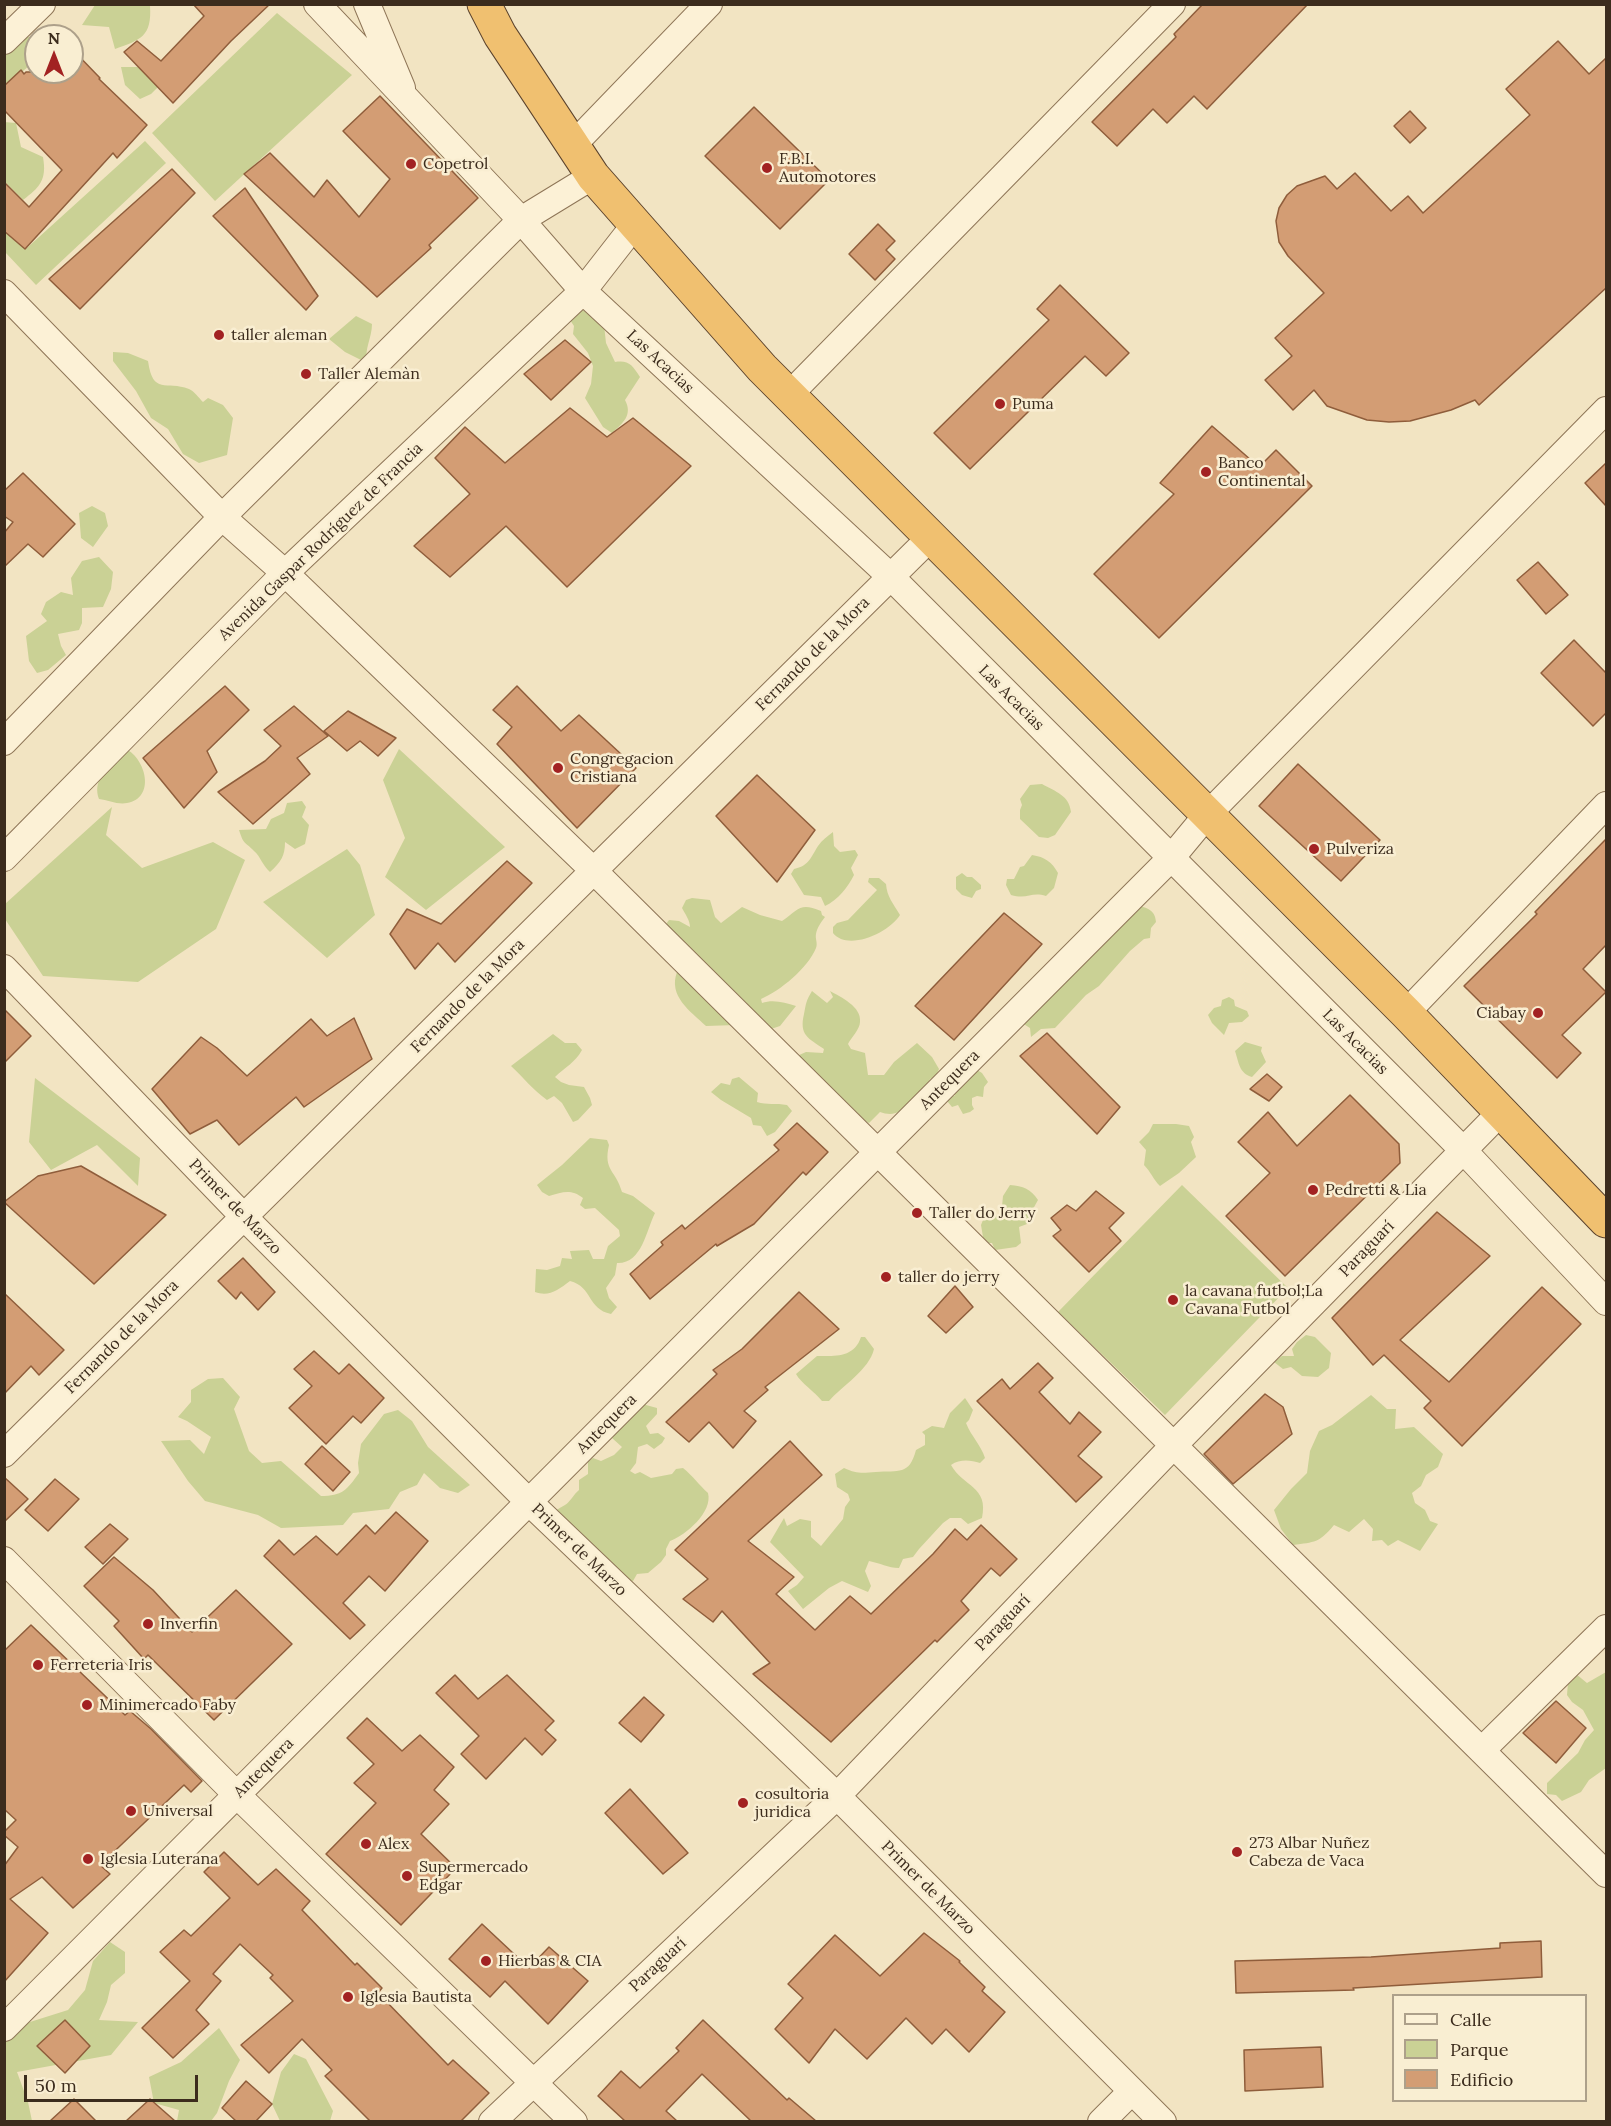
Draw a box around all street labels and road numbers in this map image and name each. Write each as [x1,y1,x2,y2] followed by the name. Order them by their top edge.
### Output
[622,326,698,398] street label: Las Acacias
[215,439,427,645] street label: Avenida Gaspar Rodríguez de Francia
[752,593,874,715] street label: Fernando de la Mora
[974,661,1048,735] street label: Las Acacias
[407,935,529,1057] street label: Fernando de la Mora
[1318,1005,1392,1079] street label: Las Acacias
[916,1046,984,1114] street label: Antequera
[185,1155,285,1259] street label: Primer de Marzo
[1335,1217,1399,1281] street label: Paraguarí
[61,1276,183,1398] street label: Fernando de la Mora
[573,1390,641,1458] street label: Antequera
[527,1500,631,1600] street label: Primer de Marzo
[971,1591,1035,1655] street label: Paraguarí
[230,1734,298,1802] street label: Antequera
[877,1837,979,1939] street label: Primer de Marzo
[625,1934,691,1996] street label: Paraguarí

